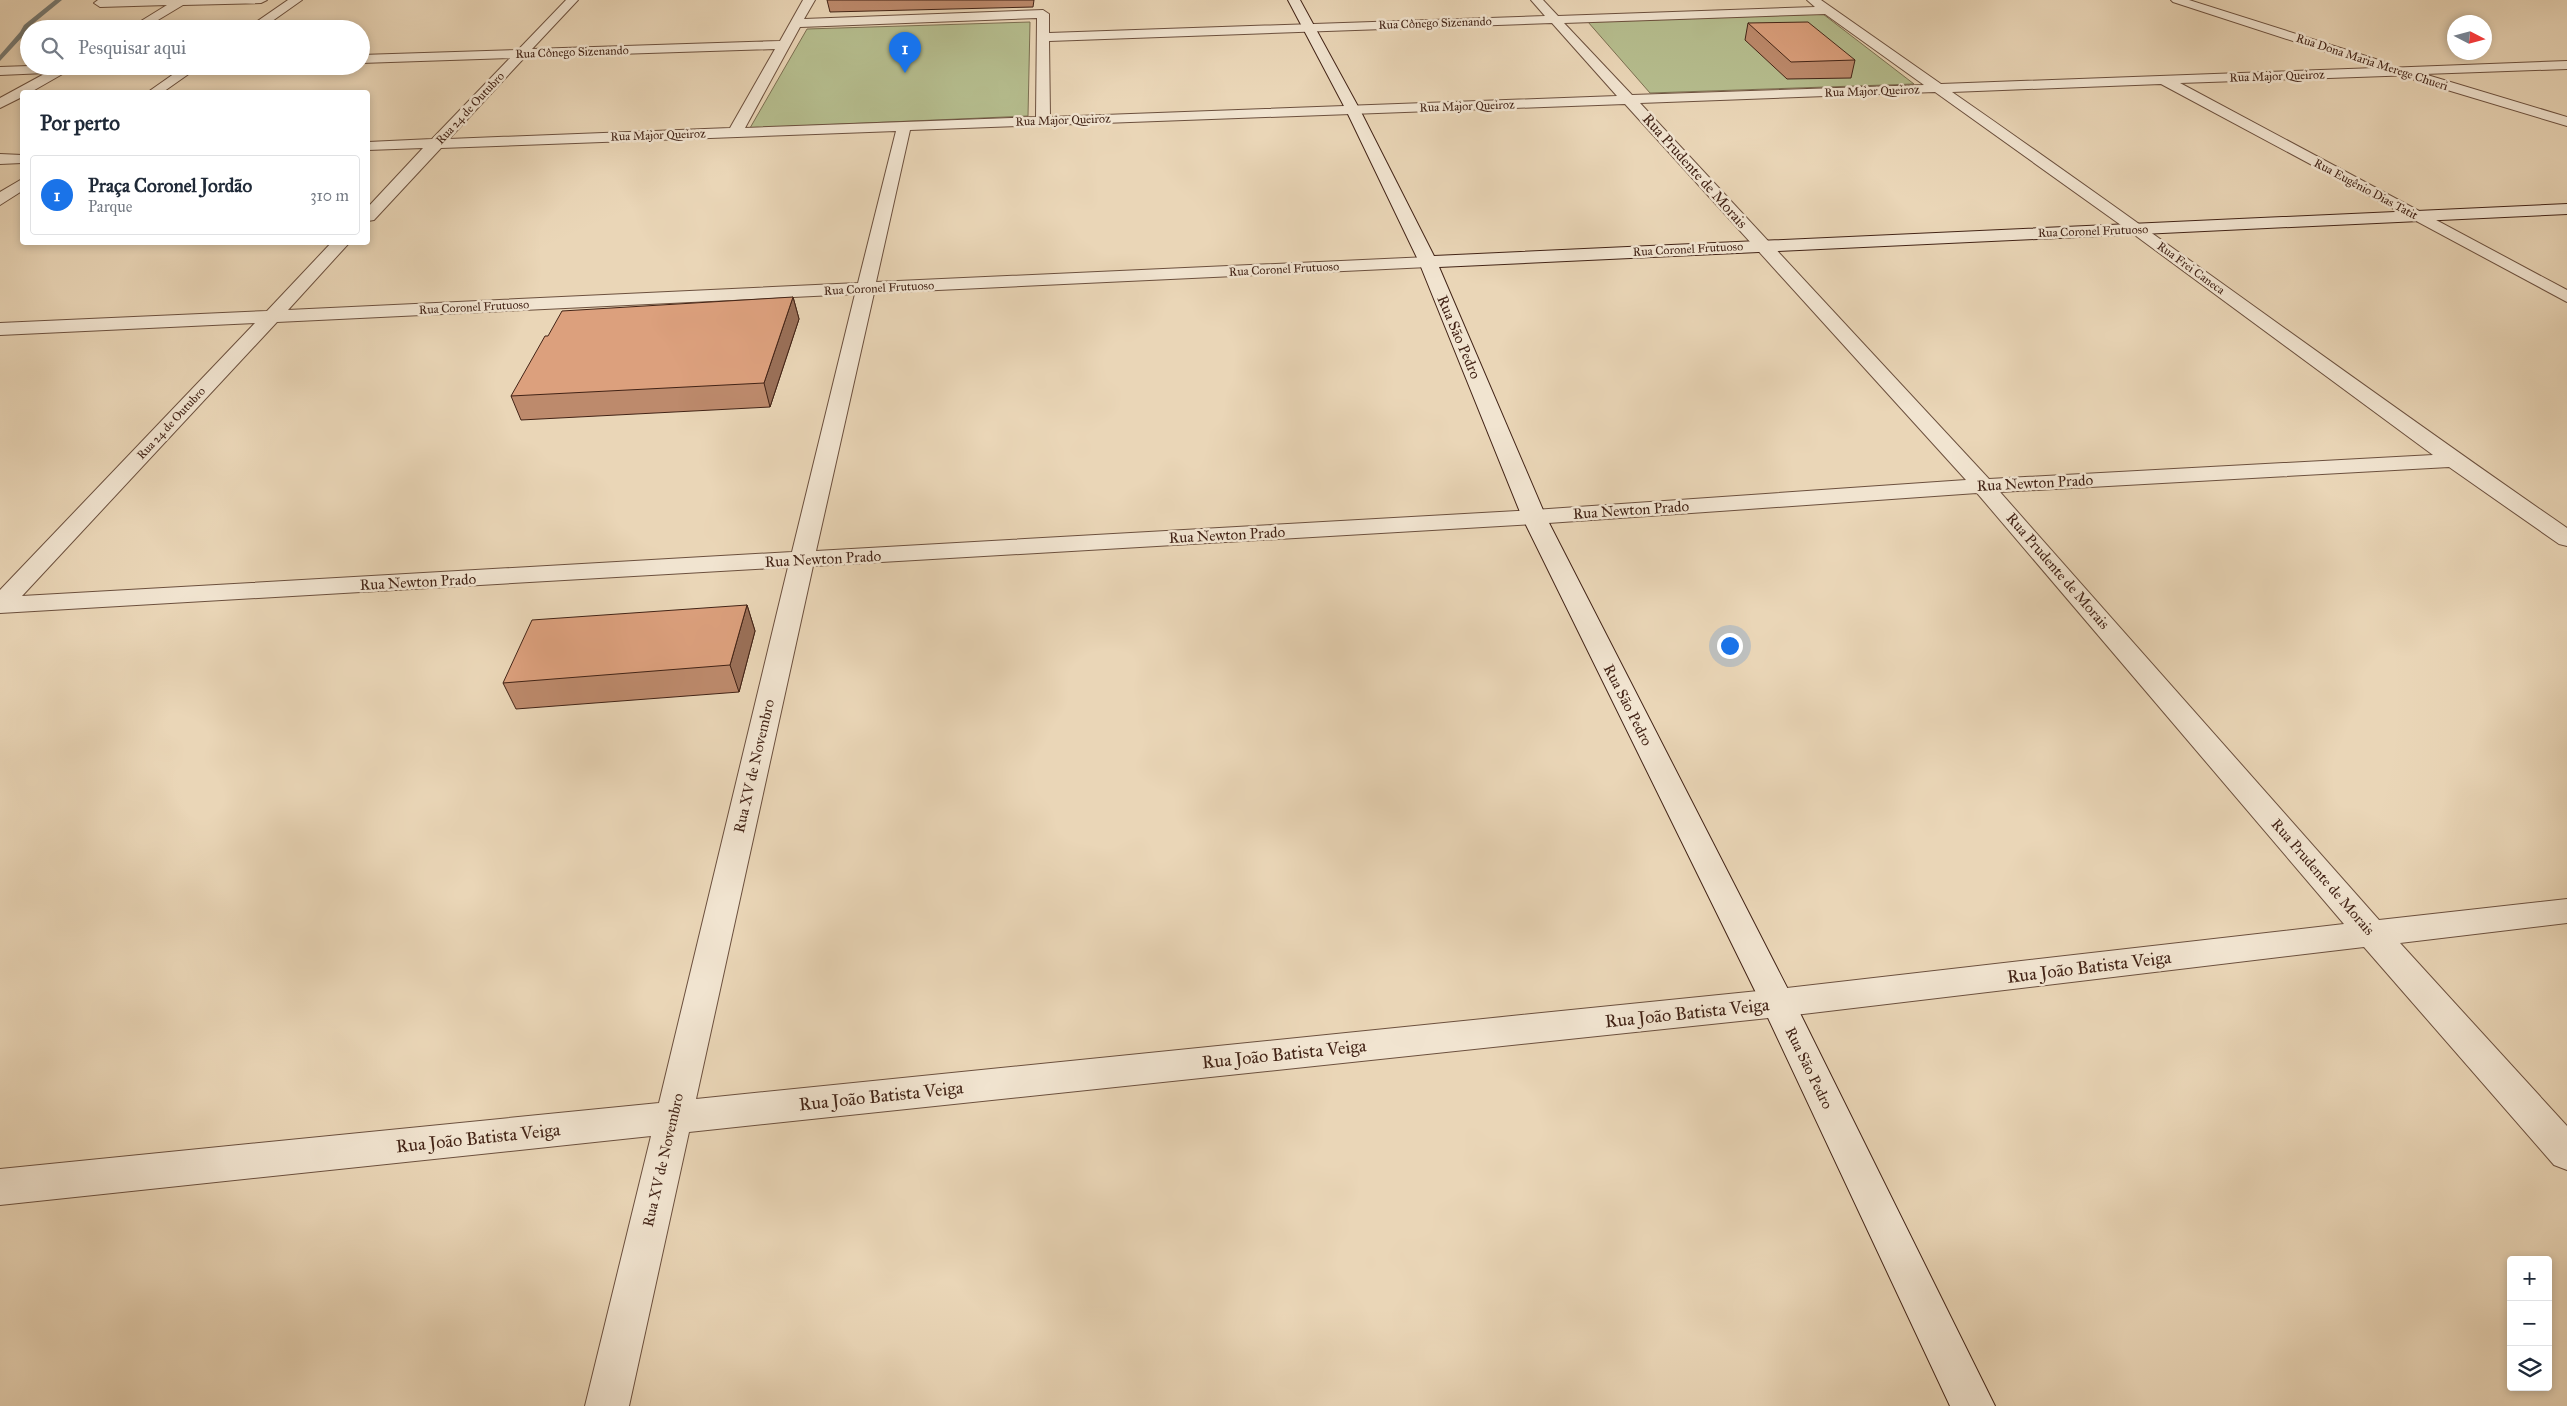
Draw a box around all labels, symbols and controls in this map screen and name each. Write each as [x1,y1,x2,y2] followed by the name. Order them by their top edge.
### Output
[1378,14,1492,33] street label: Rua Cônego Sizenando
[2447,15,2492,60] north arrow
[20,20,370,75] search box
[2294,31,2450,94] street label: Rua Dona Maria Merege Chueri
[889,32,921,73] pin: 1
[38,34,66,62] icon: search
[78,36,186,59] text: Pesquisar aqui
[515,43,629,62] street label: Rua Cônego Sizenando
[2229,67,2325,85] street label: Rua Major Queiroz
[433,69,507,147] street label: Rua 24 de Outubro
[1824,82,1920,100] street label: Rua Major Queiroz
[1419,97,1515,115] street label: Rua Major Queiroz
[40,110,120,136] text: Por perto
[1639,110,1751,232] street label: Rua Prudente de Morais
[1015,111,1111,129] street label: Rua Major Queiroz
[610,126,706,144] street label: Rua Major Queiroz
[2311,156,2421,224] street label: Rua Eugênio Dias Tatit
[88,174,252,197] text: Praça Coronel Jordão
[54,186,60,205] text: 1
[310,186,349,205] text: 310 m
[88,197,132,216] text: Parque
[2038,222,2148,240] street label: Rua Coronel Frutuoso
[1633,239,1743,259] street label: Rua Coronel Frutuoso
[2154,239,2228,298] street label: Rua Frei Caneca
[1229,259,1339,279] street label: Rua Coronel Frutuoso
[824,278,934,298] street label: Rua Coronel Frutuoso
[1433,292,1485,382] street label: Rua São Pedro
[419,297,529,317] street label: Rua Coronel Frutuoso
[134,384,208,462] street label: Rua 24 de Outubro
[1976,471,2094,495] street label: Rua Newton Prado
[1572,497,1690,523] street label: Rua Newton Prado
[2003,509,2113,633] street label: Rua Prudente de Morais
[1168,523,1286,547] street label: Rua Newton Prado
[764,547,882,571] street label: Rua Newton Prado
[359,570,477,594] street label: Rua Newton Prado
[1717,633,1743,659] your location
[1600,661,1656,749] street label: Rua São Pedro
[730,697,778,835] street label: Rua XV de Novembro
[2268,815,2378,939] street label: Rua Prudente de Morais
[2006,946,2173,989] street label: Rua João Batista Veiga
[1604,993,1771,1034] street label: Rua João Batista Veiga
[1781,1024,1837,1112] street label: Rua São Pedro
[1201,1034,1368,1075] street label: Rua João Batista Veiga
[798,1076,965,1117] street label: Rua João Batista Veiga
[639,1091,687,1229] street label: Rua XV de Novembro
[395,1118,562,1159] street label: Rua João Batista Veiga
[2507,1256,2552,1391] map controls
[2507,1256,2552,1301] button: +
[2507,1301,2552,1346] button: −
[2507,1346,2552,1391] button: layers

